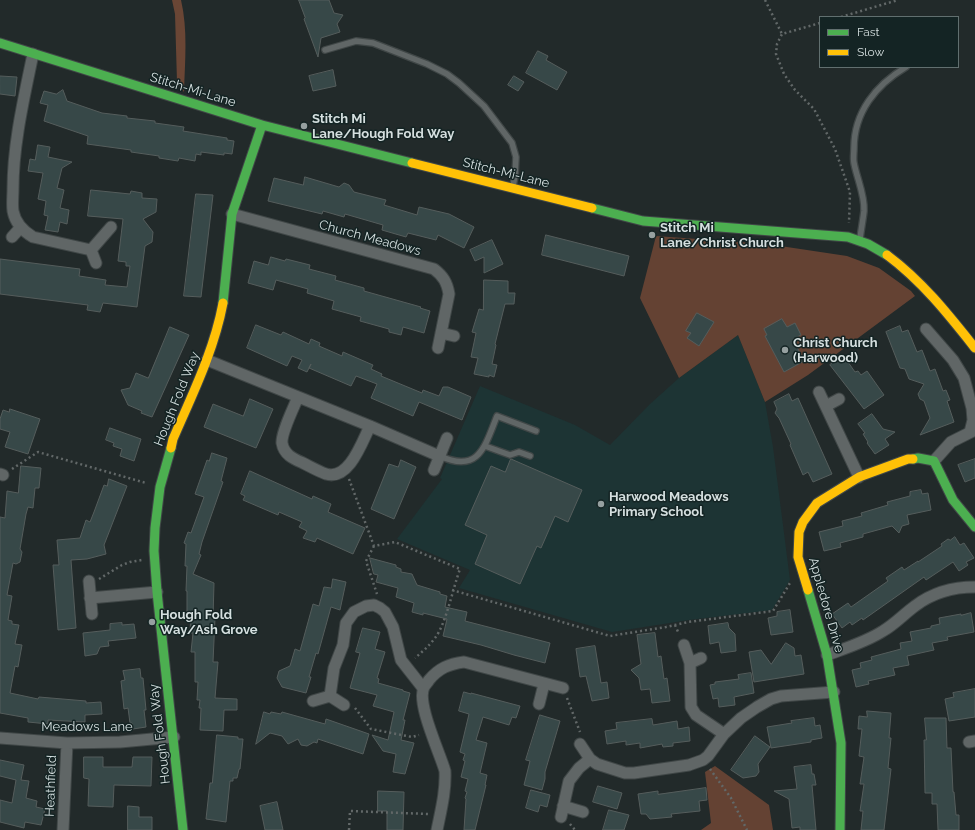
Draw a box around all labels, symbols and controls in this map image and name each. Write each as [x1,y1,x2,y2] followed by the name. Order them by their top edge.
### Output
[819,16,959,68] legend
[857,25,880,39] text: Fast
[857,45,884,59] text: Slow
[148,70,238,110] street label: Stitch-Mi-Lane
[312,111,454,142] place label: Stitch Mi Lane/Hough Fold Way
[299,121,309,131] marker: Stitch Mi Lane/Hough Fold Way
[461,155,551,191] street label: Stitch-Mi-Lane
[317,217,423,259] street label: Church Meadows
[660,220,784,251] place label: Stitch Mi Lane/Christ Church
[647,230,657,240] marker: Stitch Mi Lane/Christ Church
[793,335,878,366] place label: Christ Church (Harwood)
[780,345,790,355] marker: Christ Church (Harwood)
[151,349,203,449] street label: Hough Fold Way
[609,489,729,520] place label: Harwood Meadows Primary School
[596,499,606,509] marker: Harwood Meadows Primary School
[805,556,847,654] street label: Appledore Drive
[160,607,258,638] place label: Hough Fold Way/Ash Grove
[147,617,157,627] marker: Hough Fold Way/Ash Grove
[146,683,174,785] street label: Hough Fold Way
[41,719,133,735] street label: Meadows Lane
[42,755,60,817] street label: Heathfield

